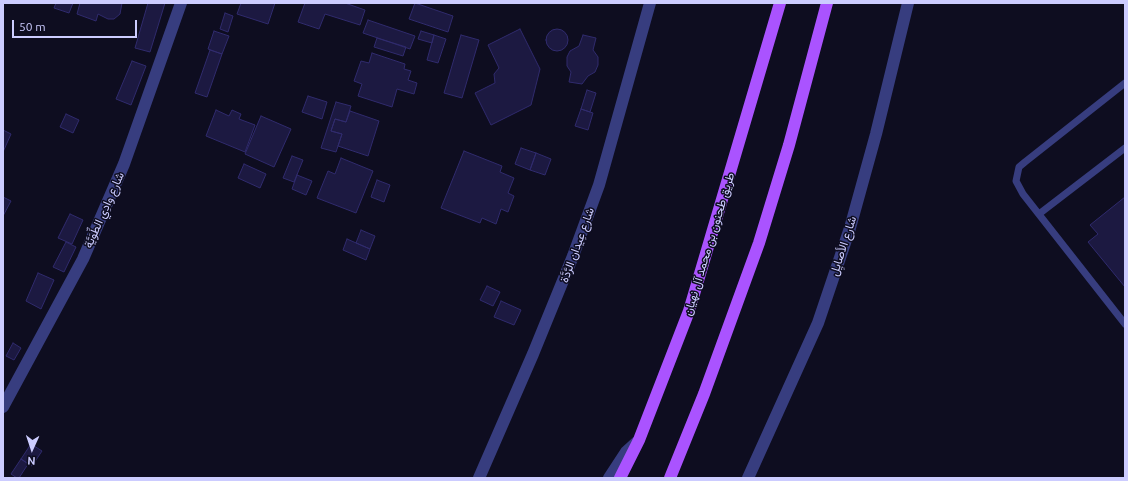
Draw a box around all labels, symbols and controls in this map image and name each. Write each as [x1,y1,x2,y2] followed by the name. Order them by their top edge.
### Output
[14,12,139,38] scale bar
[19,20,46,33] text: 50 m
[81,170,127,250] street label: شارع وادِي الطِّوَيَّة
[680,171,738,317] street label: طريق طحنون بن محمد آل نهيان
[557,206,597,284] street label: شارع عِيدان الرَّدَّة
[827,214,859,278] street label: شارع الأصايِل
[12,429,52,469] north arrow
[27,455,36,467] text: N

